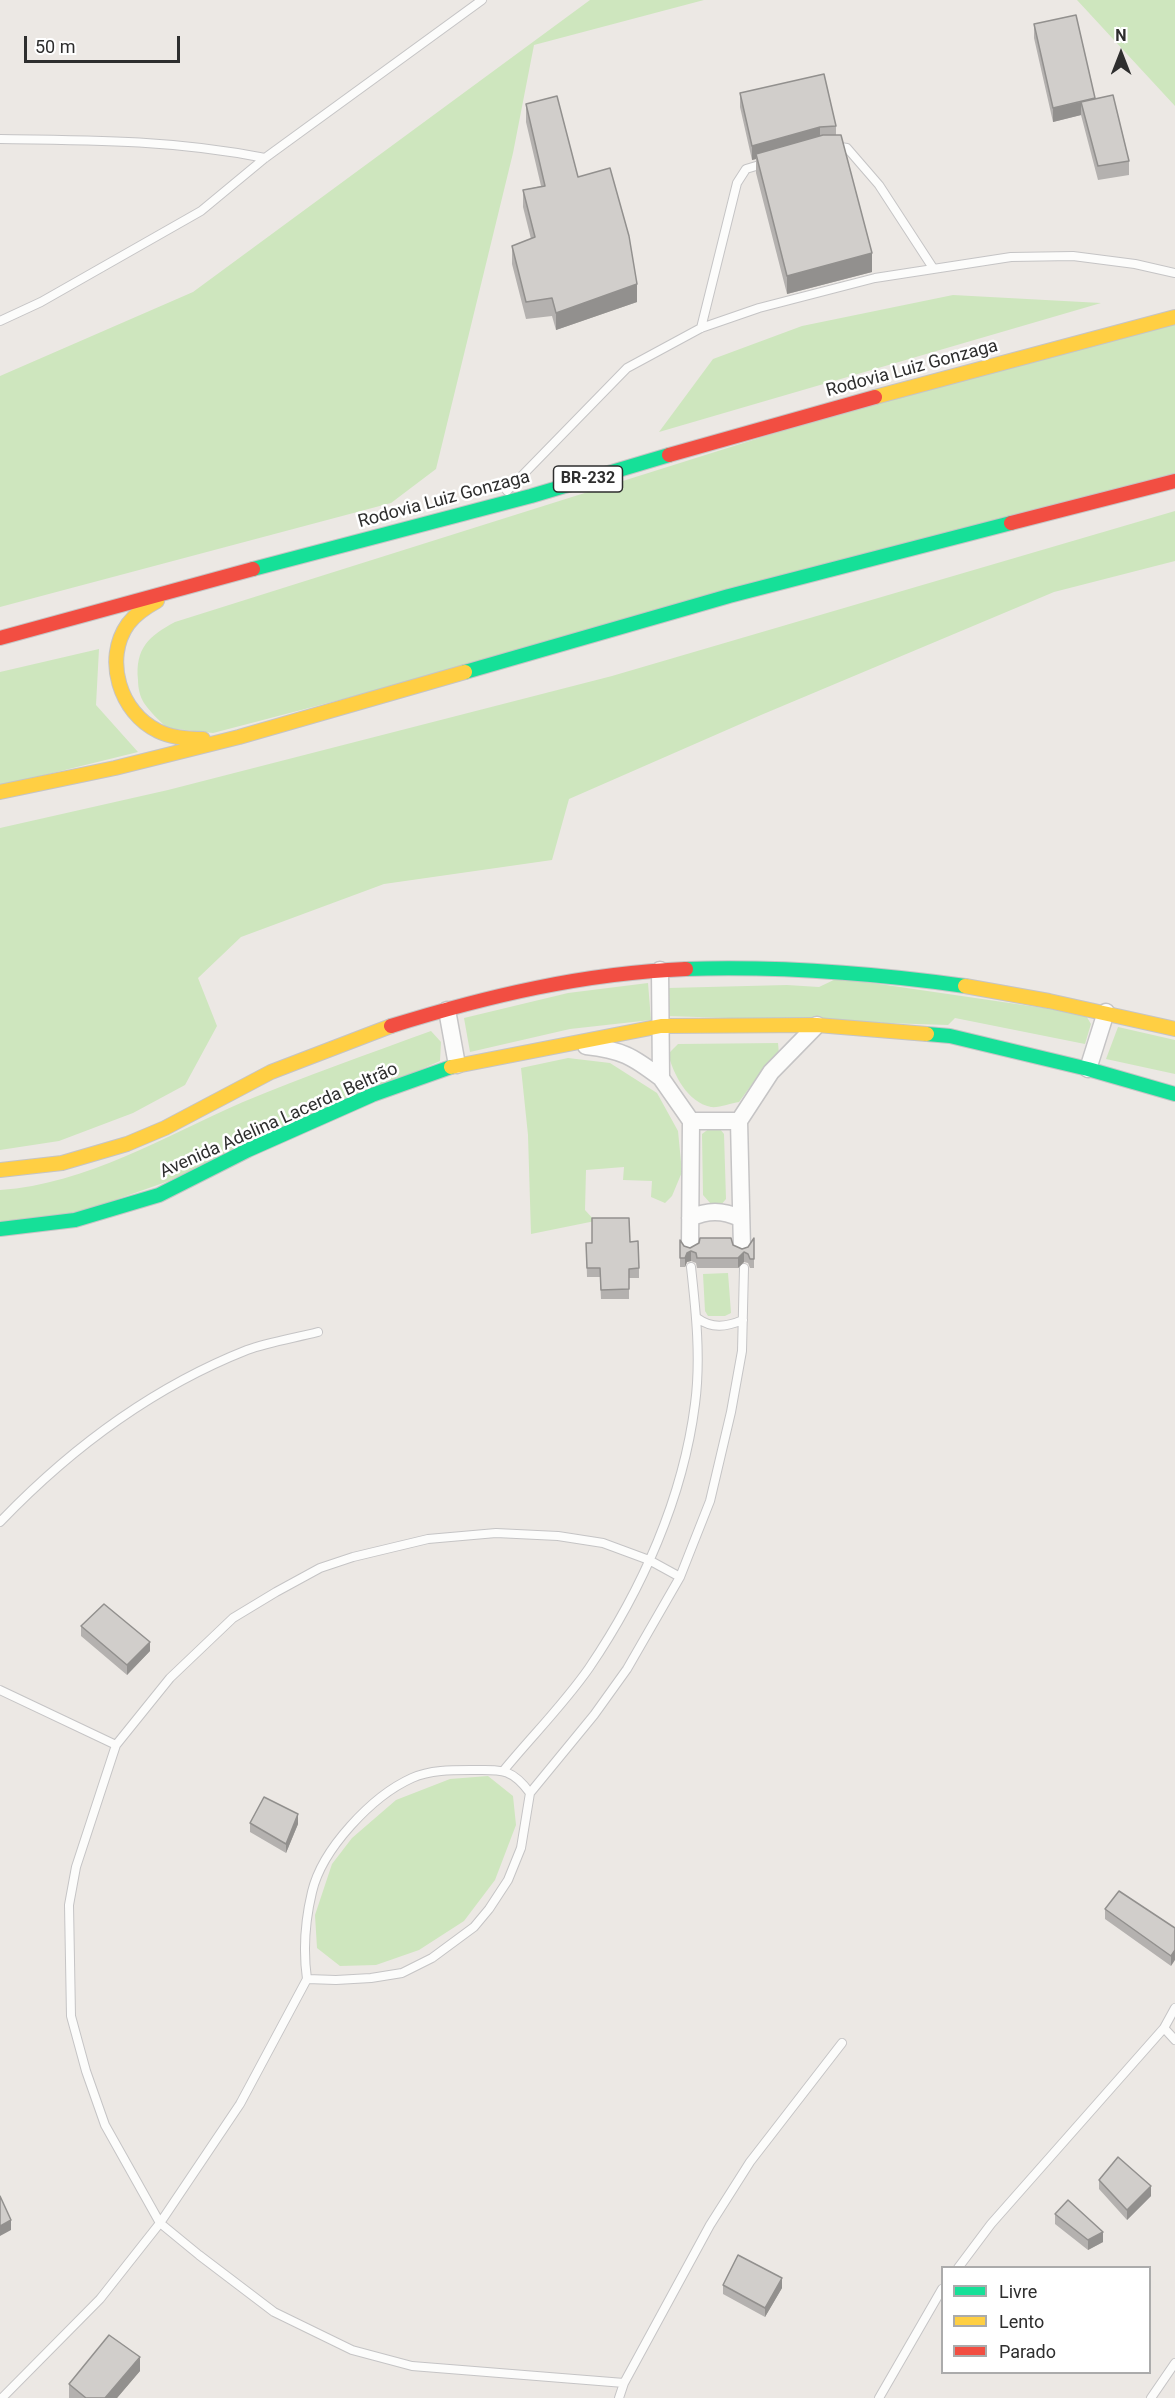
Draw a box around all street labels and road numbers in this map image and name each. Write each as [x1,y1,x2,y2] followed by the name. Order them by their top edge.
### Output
[824,336,1000,402] street label: Rodovia Luiz Gonzaga
[554,466,622,492] road number: BR-232
[356,467,532,533] street label: Rodovia Luiz Gonzaga
[157,1059,401,1183] street label: Avenida Adelina Lacerda Beltrão

